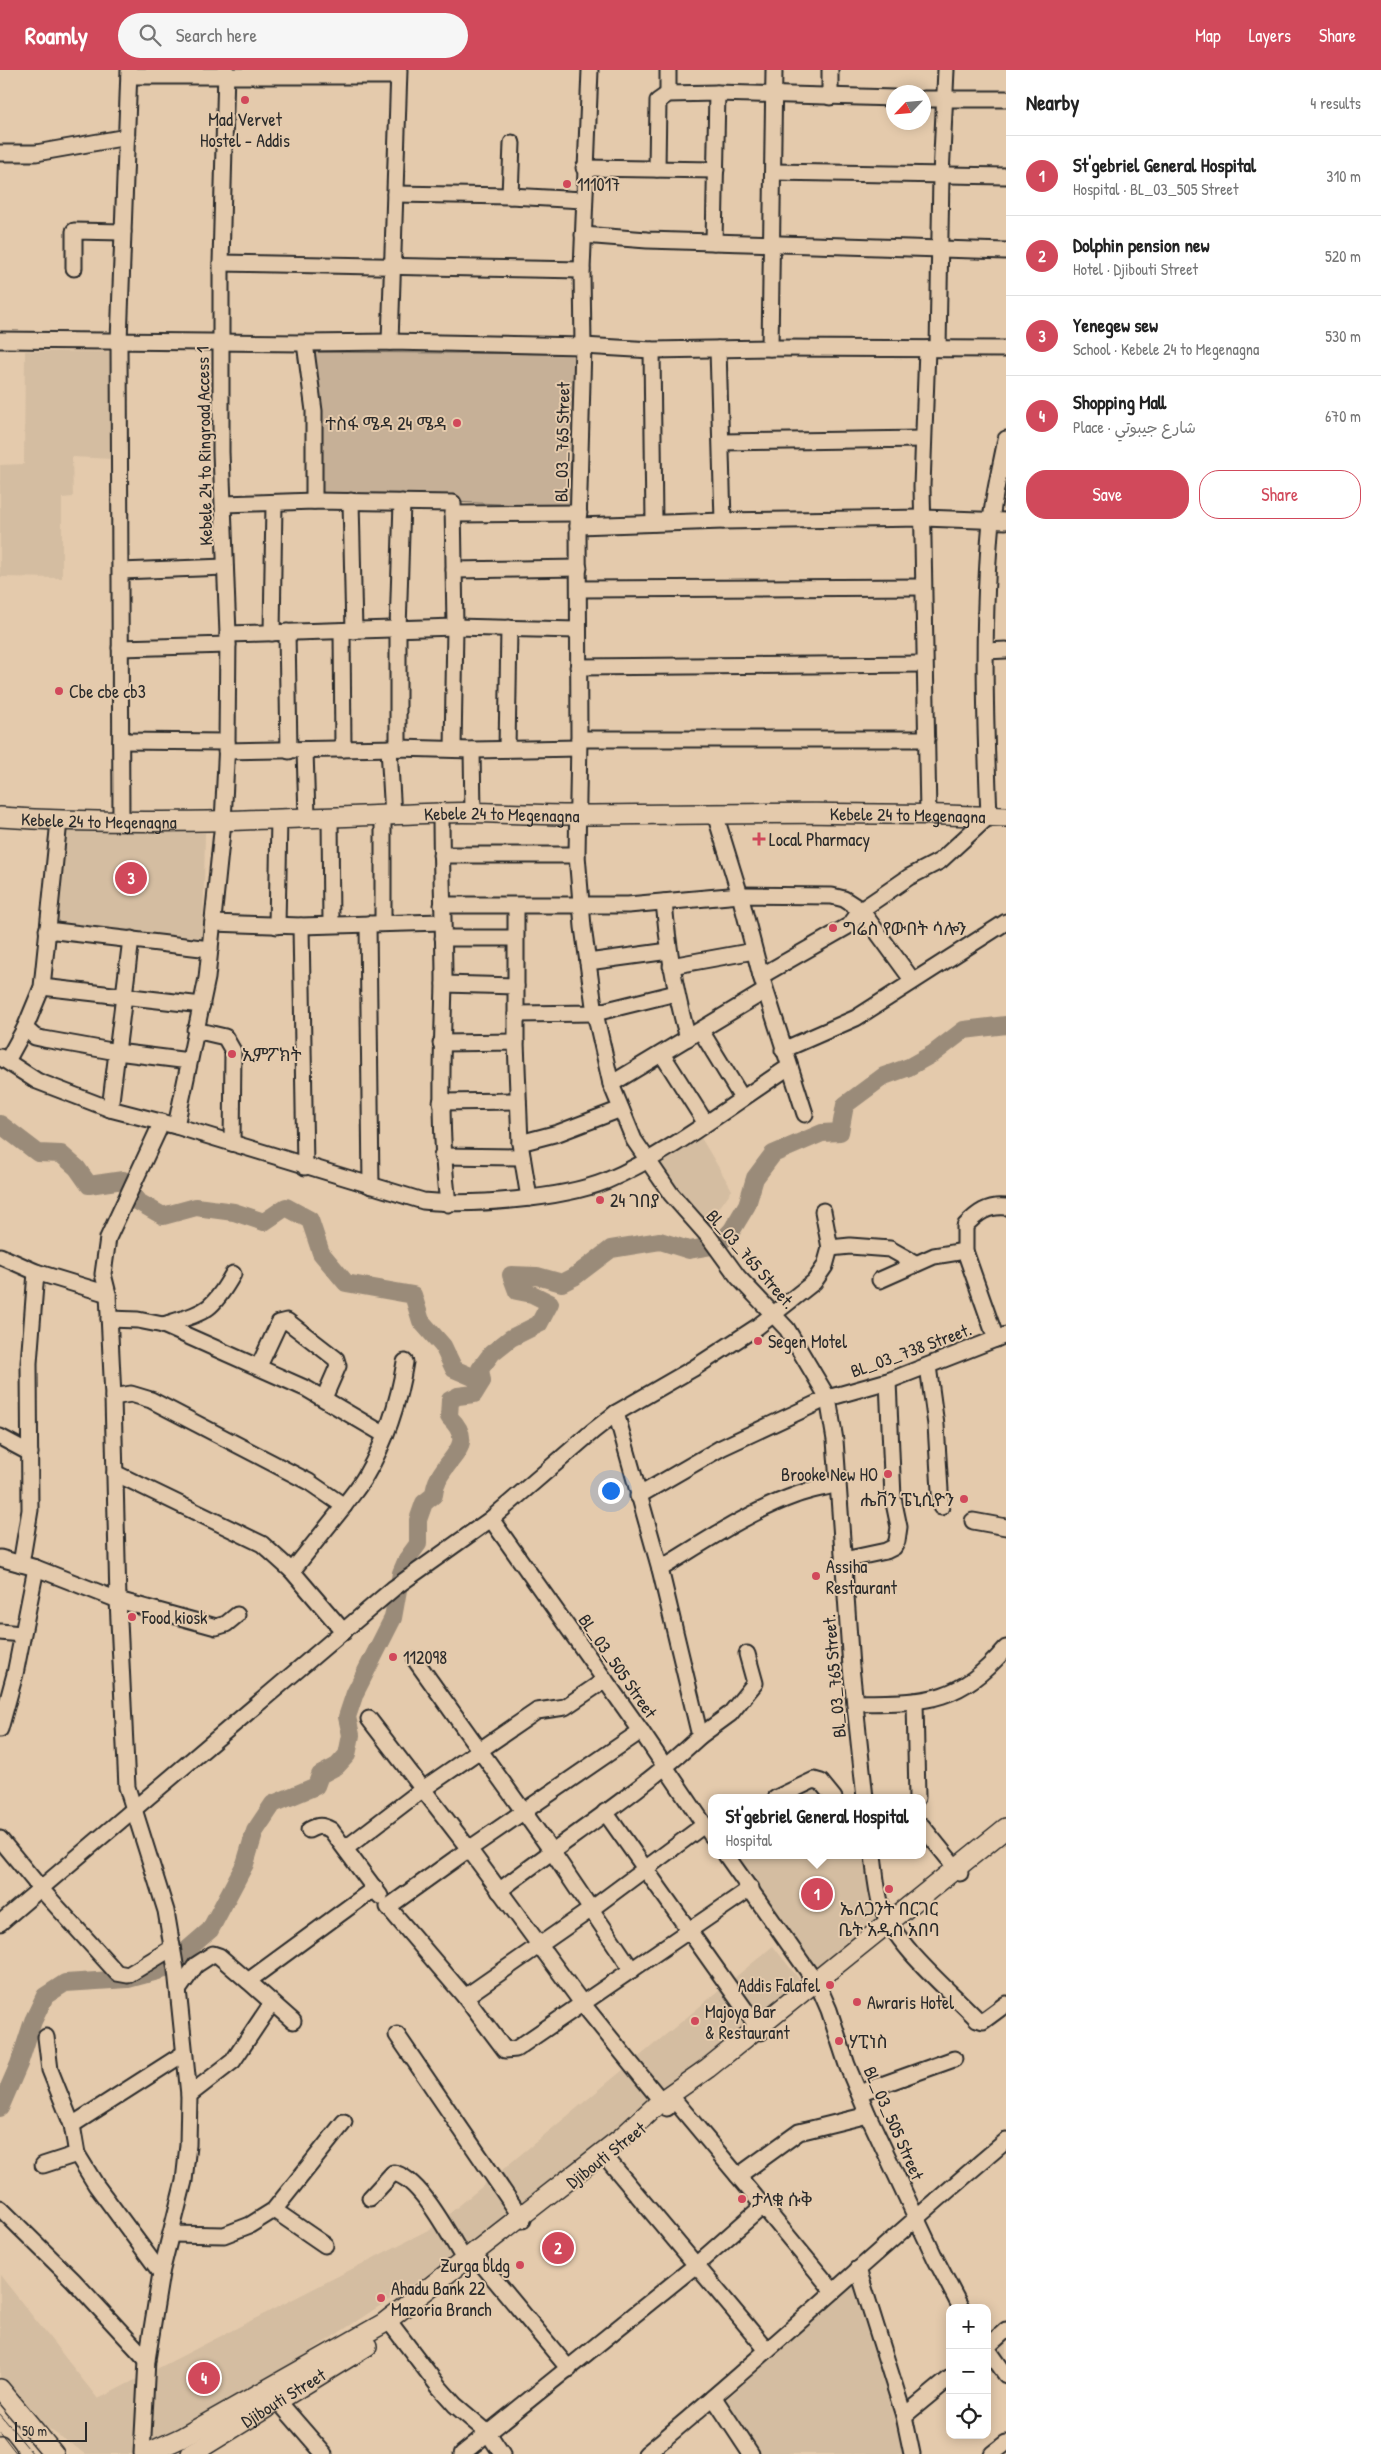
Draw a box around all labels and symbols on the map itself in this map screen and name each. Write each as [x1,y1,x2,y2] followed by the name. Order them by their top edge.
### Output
[886,85,931,130] north arrow
[239,94,251,106] marker: Mad Vervet Hostel - Addis
[200,107,290,153] place label: Mad Vervet Hostel - Addis
[577,172,620,197] place label: 111017
[561,178,573,190] marker: 111017
[190,346,218,546] street label: Kebele 24 to Ringroad Access 1
[548,381,576,502] street label: Bl_03_765 Street
[325,411,447,436] place label: ተስፋ ሜዳ 24 ሜዳ
[451,417,463,429] marker: ተስፋ ሜዳ 24 ሜዳ
[69,679,146,704] place label: Cbe cbe cb3
[53,685,65,697] marker: Cbe cbe cb3
[423,800,580,828] street label: Kebele 24 to Megenagna
[830,801,986,829] street label: Kebele 24 to Megenagna
[20,806,177,834] street label: Kebele 24 to Megenagna
[769,827,870,852] place label: Local Pharmacy
[753,833,765,845] marker: Local Pharmacy
[115,859,147,897] pin: 3
[843,916,966,941] place label: ግሬስ የውበት ሳሎን
[827,922,839,934] marker: ግሬስ የውበት ሳሎን
[242,1042,302,1067] place label: ኢምፖክት
[226,1048,238,1060] marker: ኢምፖክት
[610,1188,659,1213] place label: 24 ገበያ
[594,1194,606,1206] marker: 24 ገበያ
[701,1204,801,1314] street label: Bl_03_765 Street.
[847,1317,975,1383] street label: BL_03_738 Street.
[768,1329,847,1354] place label: Segen Motel
[752,1335,764,1347] marker: Segen Motel
[781,1462,878,1487] place label: Brooke New HO
[882,1468,894,1480] marker: Brooke New HO
[598,1478,624,1504] your location
[860,1487,954,1512] place label: ሔቨን ፔኒሲዮን
[958,1493,970,1505] marker: ሔቨን ፔኒሲዮን
[826,1554,898,1600] place label: Assiha Restaurant
[810,1570,822,1582] marker: Assiha Restaurant
[141,1605,208,1630] place label: Food kiosk
[573,1609,664,1724] street label: BL_03_505 Street
[126,1611,138,1623] marker: Food kiosk
[816,1613,852,1739] street label: Bl_03_765 Street.
[403,1645,447,1670] place label: 112098
[387,1651,399,1663] marker: 112098
[801,1875,833,1913] pin: 1
[883,1883,895,1895] marker: ኤለጋንት በርገር ቤት አዲስ አበባ
[838,1896,940,1942] place label: ኤለጋንት በርገር ቤት አዲስ አበባ
[738,1973,820,1998] place label: Addis Falafel
[824,1979,836,1991] marker: Addis Falafel
[867,1990,954,2015] place label: Awraris Hotel
[851,1996,863,2008] marker: Awraris Hotel
[705,1999,791,2045] place label: Majoya Bar & Restaurant
[689,2015,701,2027] marker: Majoya Bar & Restaurant
[849,2029,888,2054] place label: ሃፒነስ
[833,2035,845,2047] marker: ሃፒነስ
[858,2062,931,2184] street label: BL_03_505 Street
[561,2115,652,2194] street label: Djibouti Street
[752,2187,812,2212] place label: ታላቁ ሱቅ
[736,2193,748,2205] marker: ታላቁ ሱቅ
[542,2229,574,2267] pin: 2
[440,2253,510,2278] place label: Zurga bldg
[514,2259,526,2271] marker: Zurga bldg
[391,2276,492,2322] place label: Ahadu Bank 22 Mazoria Branch
[375,2292,387,2304] marker: Ahadu Bank 22 Mazoria Branch
[188,2359,220,2397] pin: 4
[236,2362,331,2433] street label: Djibouti Street
[15,2419,88,2442] scale bar

